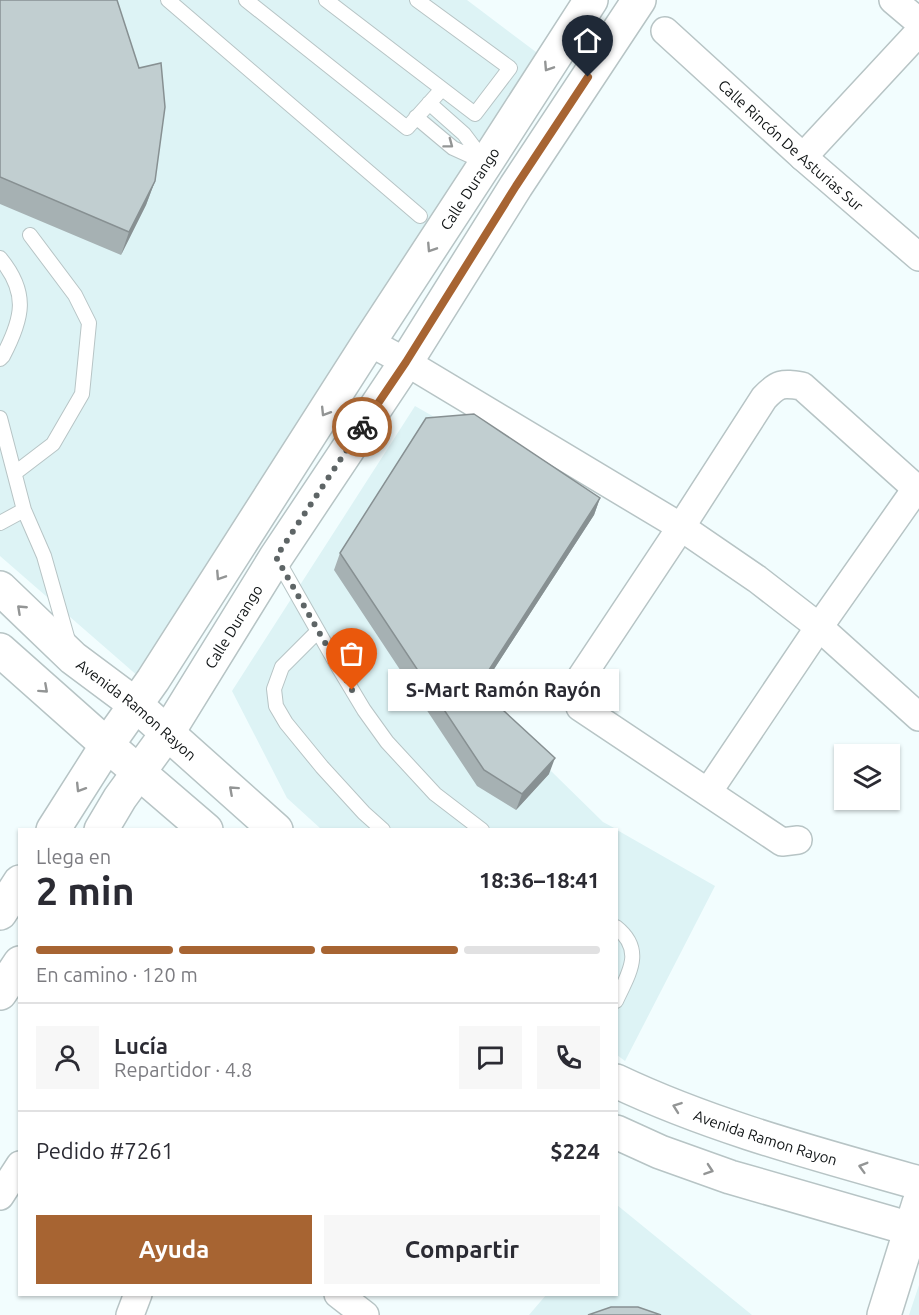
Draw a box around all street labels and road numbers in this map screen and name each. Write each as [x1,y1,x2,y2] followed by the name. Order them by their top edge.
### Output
[715,76,867,214] street label: Calle Rincón De Asturias Sur
[436,144,502,233] street label: Calle Durango
[201,581,265,671] street label: Calle Durango
[74,655,200,763] street label: Avenida Ramon Rayon
[692,1106,839,1168] street label: Avenida Ramon Rayon

